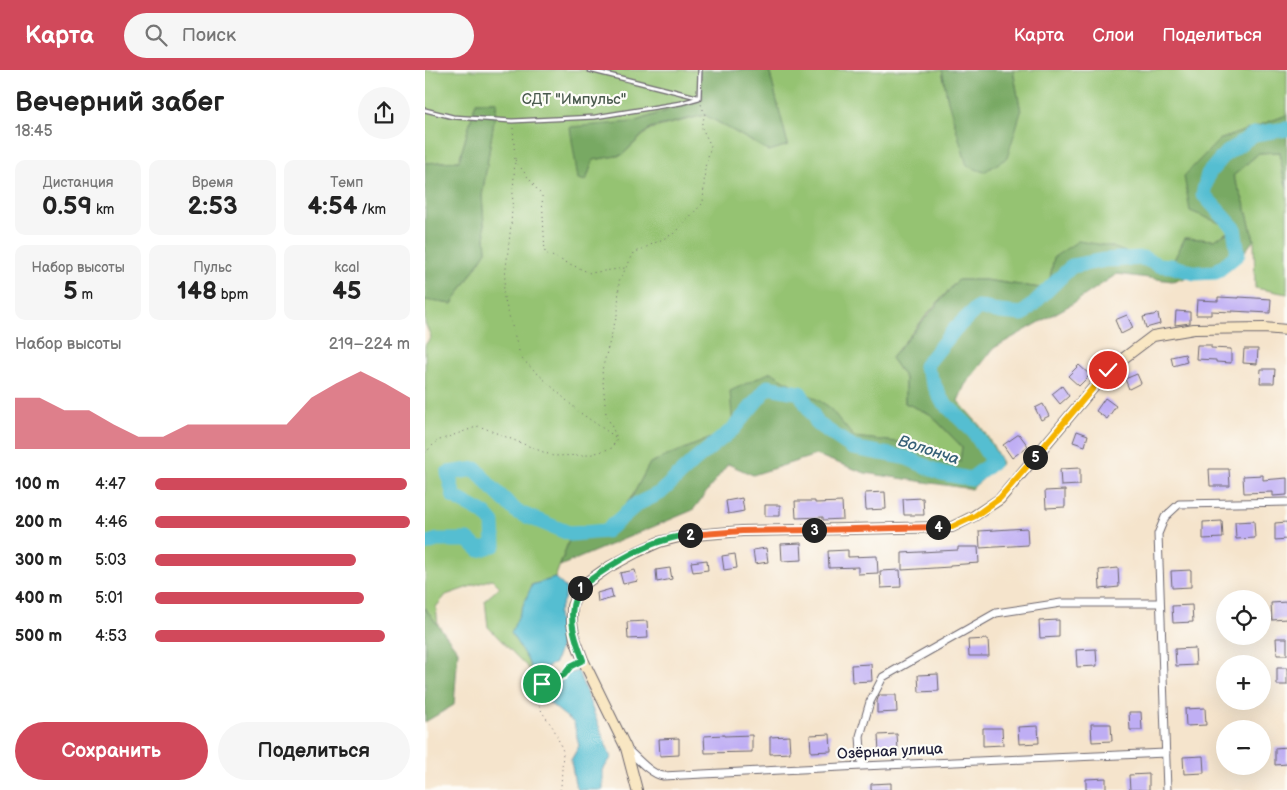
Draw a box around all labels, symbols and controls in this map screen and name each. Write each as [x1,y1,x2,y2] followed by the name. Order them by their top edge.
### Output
[124,13,474,58] search box
[25,21,94,50] text: Карта
[142,21,170,49] icon: search
[182,24,236,47] text: Поиск
[1014,25,1064,46] text: Карта
[1092,25,1134,46] text: Слои
[1162,25,1262,46] text: Поделиться
[15,86,224,119] text: Вечерний забег
[358,87,410,139] button: share
[522,90,626,109] park label: СДТ "Импульс"
[15,122,53,141] text: 18:45
[43,174,114,191] text: Дистанция
[192,174,233,191] text: Время
[330,174,363,191] text: Темп
[42,191,92,222] text: 0.59
[187,191,238,222] text: 2:53
[308,191,358,222] text: 4:54
[92,201,114,218] text: km
[358,201,386,218] text: /km
[32,259,125,276] text: Набор высоты
[193,259,232,276] text: Пульс
[334,259,359,276] text: kcal
[63,276,78,307] text: 5
[177,276,217,307] text: 148
[332,276,361,307] text: 45
[78,286,93,303] text: m
[217,286,248,303] text: bpm
[15,335,122,354] text: Набор высоты
[329,335,410,354] text: 219–224 m
[1087,349,1129,391] pin
[1094,356,1122,384] icon: check
[896,432,961,469] water label: Волонча
[1023,444,1047,470] pin: 5
[1031,449,1040,466] text: 5
[15,475,60,494] text: 100 m
[95,475,126,494] text: 4:47
[15,513,62,532] text: 200 m
[95,513,128,532] text: 4:46
[925,514,951,540] pin: 4
[801,518,827,542] pin: 3
[934,519,943,536] text: 4
[677,522,703,548] pin: 2
[810,522,819,539] text: 3
[686,527,695,544] text: 2
[15,551,62,570] text: 300 m
[95,551,127,570] text: 5:03
[567,576,593,600] pin: 1
[578,580,583,597] text: 1
[15,589,62,608] text: 400 m
[95,589,123,608] text: 5:01
[1216,590,1271,775] map controls
[1216,590,1271,645] button: locate
[15,627,62,646] text: 500 m
[95,627,127,646] text: 4:53
[1216,655,1271,710] button: +
[521,663,563,705] pin
[528,670,556,698] icon: arrive
[1216,720,1271,775] button: −
[15,722,208,780] button: Сохранить
[218,722,410,780] button: Поделиться
[837,739,944,764] street label: Озёрная улица

